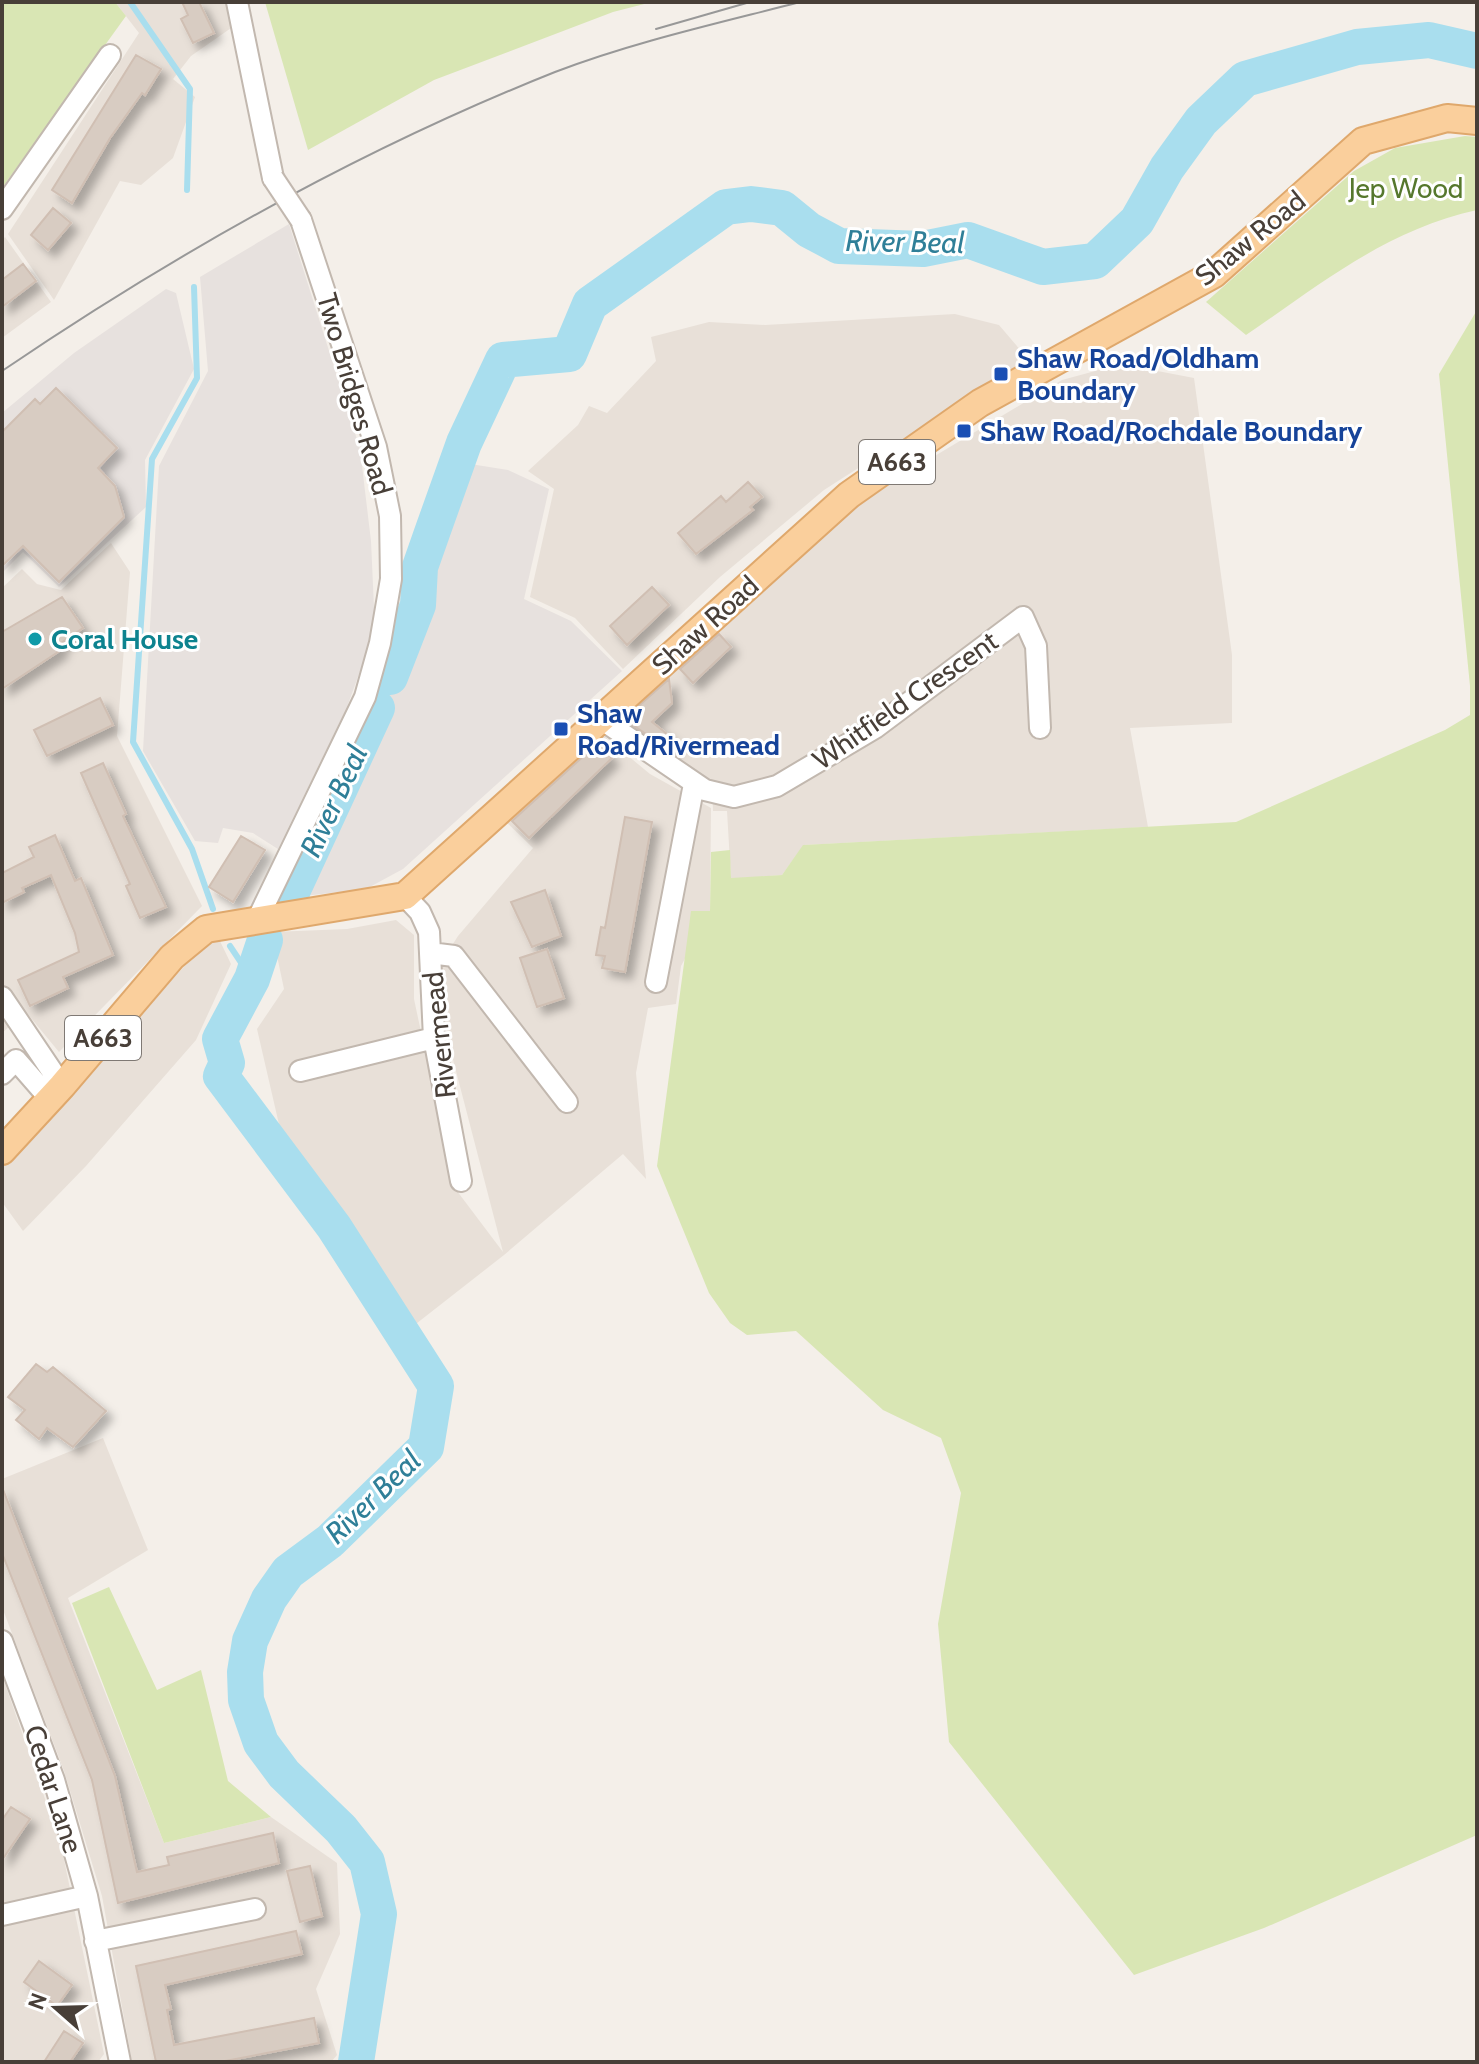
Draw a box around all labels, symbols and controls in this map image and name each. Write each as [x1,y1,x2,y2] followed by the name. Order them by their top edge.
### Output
[1348,171,1463,205] park label: Jep Wood
[1188,183,1312,293] street label: Shaw Road
[845,222,965,261] water label: River Beal
[310,289,400,499] street label: Two Bridges Road
[1017,341,1259,407] place label: Shaw Road/Oldham Boundary
[992,365,1010,383] marker: Shaw Road/Oldham Boundary
[980,414,1362,448] place label: Shaw Road/Rochdale Boundary
[955,422,973,440] marker: Shaw Road/Rochdale Boundary
[859,440,935,484] road number: A663
[645,568,765,682] street label: Shaw Road
[51,622,198,656] place label: Coral House
[806,624,1004,776] street label: Whitfield Crescent
[26,630,44,648] marker: Coral House
[577,696,780,762] place label: Shaw Road/Rivermead
[552,720,570,738] marker: Shaw Road/Rivermead
[292,739,375,863] water label: River Beal
[415,970,463,1100] street label: Rivermead
[65,1016,141,1060] road number: A663
[317,1442,428,1551] water label: River Beal
[17,1721,91,1857] street label: Cedar Lane
[16,1968,96,2048] north arrow
[22,1989,53,2013] text: N

